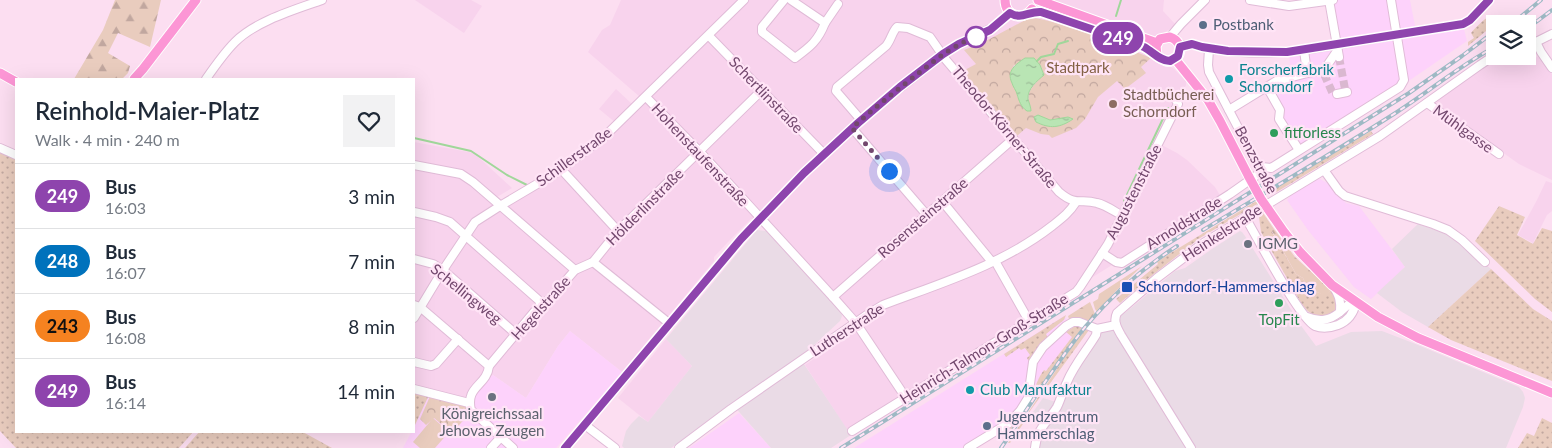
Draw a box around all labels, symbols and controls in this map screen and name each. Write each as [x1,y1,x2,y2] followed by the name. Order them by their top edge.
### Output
[1213,15,1274,33] place label: Postbank
[1486,15,1536,65] map controls
[1486,15,1536,65] button: layers
[1197,19,1209,31] marker: Postbank
[1089,22,1147,54] line badge: 249
[965,26,987,48] unlabelled marker
[1102,27,1134,49] text: 249
[726,52,808,136] street label: Schertlinstraße
[1046,58,1110,76] park label: Stadtpark
[1239,60,1334,95] place label: Forscherfabrik Schorndorf
[948,62,1061,191] street label: Theodor-Körner-Straße
[1223,73,1235,85] marker: Forscherfabrik Schorndorf
[1123,85,1214,120] place label: Stadtbücherei Schorndorf
[343,95,395,147] button: heart
[35,96,259,125] text: Reinhold-Maier-Platz
[1107,98,1119,110] marker: Stadtbücherei Schorndorf
[648,99,753,210] street label: Hohenstaufenstraße
[1430,100,1497,156] street label: Mühlgasse
[532,123,615,190] street label: Schillerstraße
[1232,123,1282,196] street label: Benzstraße
[1284,123,1341,141] place label: fitforless
[1268,127,1280,139] marker: fitforless
[35,130,180,149] text: Walk · 4 min · 240 m
[1102,141,1165,242] street label: Augustenstraße
[877,159,902,184] your location
[602,164,687,249] street label: Hölderlinstraße
[874,173,971,261] street label: Rosensteinstraße
[105,175,136,198] text: Bus
[47,185,78,207] text: 249
[348,185,395,208] text: 3 min
[1142,192,1225,252] street label: Arnoldstraße
[105,198,146,217] text: 16:03
[1178,200,1265,265] street label: Heinkelstraße
[1258,234,1298,252] place label: IGMG
[1242,238,1254,250] marker: IGMG
[105,240,136,263] text: Bus
[47,250,78,272] text: 248
[348,250,395,273] text: 7 min
[428,259,506,327] street label: Schellingweg
[105,263,146,282] text: 16:07
[507,272,574,343] street label: Hegelstraße
[1138,277,1315,295] place label: Schorndorf-Hammerschlag
[1120,280,1134,294] marker: Schorndorf-Hammerschlag
[896,289,1071,407] street label: Heinrich-Talmon-Groß-Straße
[1273,297,1285,309] marker: TopFit
[806,299,887,360] street label: Lutherstraße
[105,305,136,328] text: Bus
[1258,310,1300,328] place label: TopFit
[47,315,78,337] text: 243
[348,315,395,338] text: 8 min
[105,328,146,347] text: 16:08
[105,370,136,393] text: Bus
[47,380,78,402] text: 249
[337,380,395,403] text: 14 min
[980,380,1092,398] place label: Club Manufaktur
[964,384,976,396] marker: Club Manufaktur
[486,391,498,403] marker: Königreichssaal Jehovas Zeugen
[105,393,146,412] text: 16:14
[440,404,544,439] place label: Königreichssaal Jehovas Zeugen
[997,407,1098,442] place label: Jugendzentrum Hammerschlag
[981,420,993,432] marker: Jugendzentrum Hammerschlag

